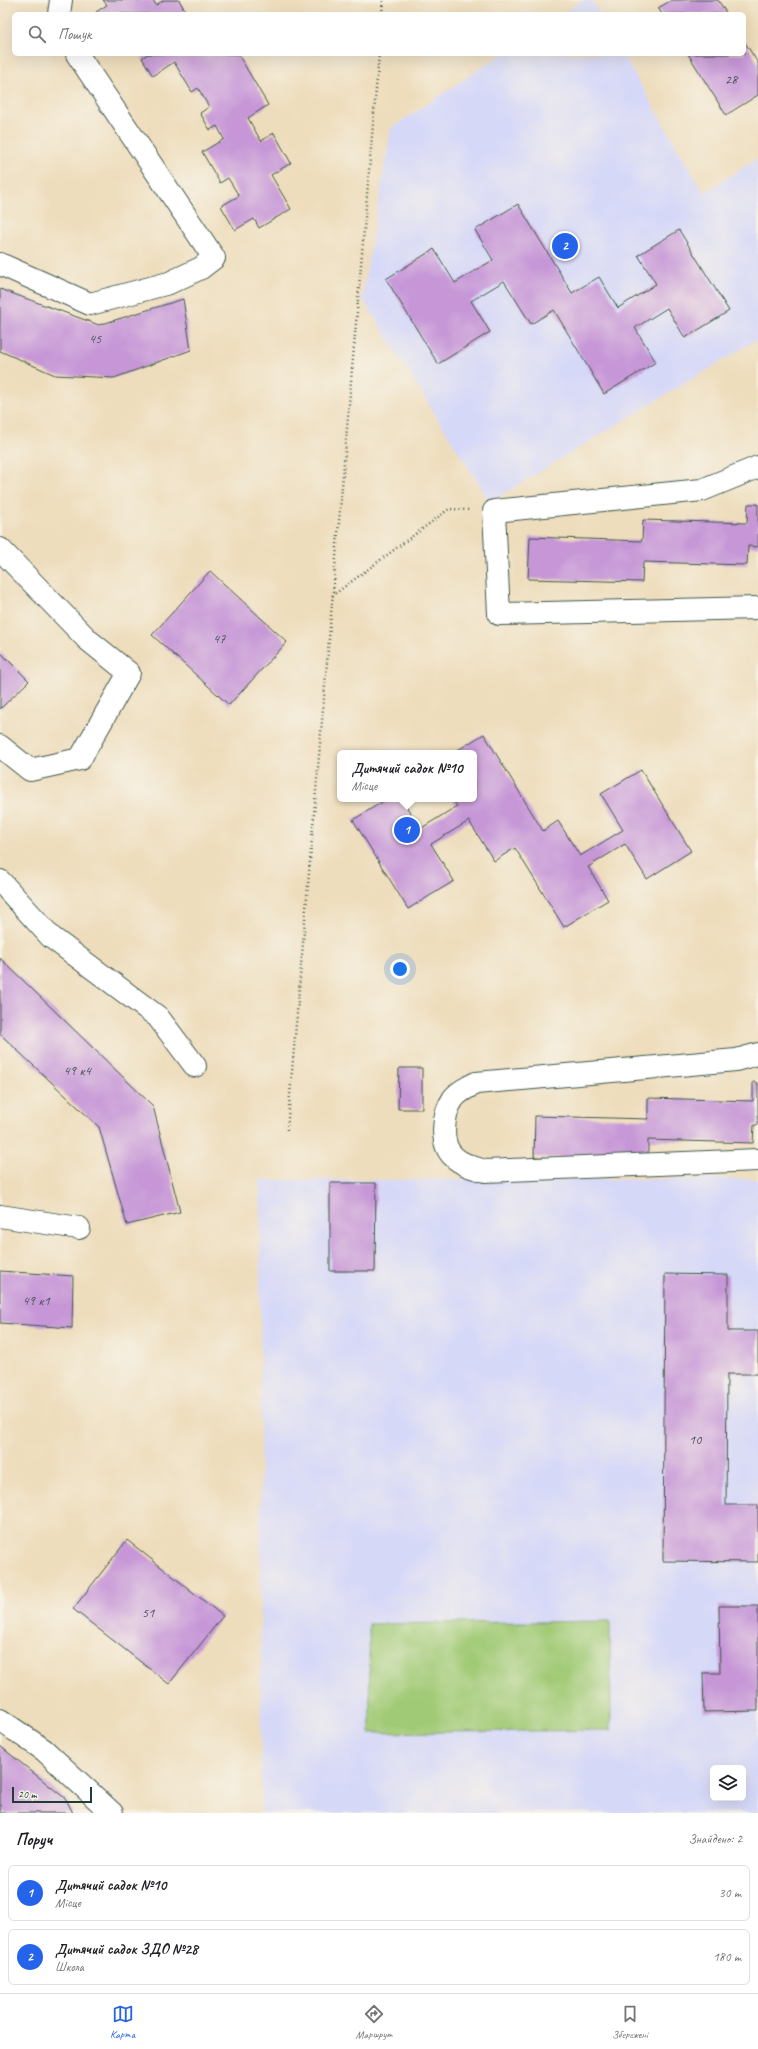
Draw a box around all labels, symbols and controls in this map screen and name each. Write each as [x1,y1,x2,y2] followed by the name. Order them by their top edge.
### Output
[12,12,746,56] search box
[26,23,48,45] icon: search
[58,25,91,44] text: Пошук
[725,71,739,88] house number: 28
[552,231,578,261] pin: 2
[89,330,102,347] house number: 45
[213,630,226,647] house number: 47
[337,750,477,802] popup
[351,759,463,778] text: Дитячий садок №10
[351,778,377,794] text: Місце
[394,815,420,845] pin: 1
[390,959,410,979] your location
[63,1062,92,1079] house number: 49 к4
[22,1292,50,1309] house number: 49 к1
[689,1431,703,1448] house number: 10
[142,1604,155,1621] house number: 51
[710,1765,746,1801] map controls
[710,1765,746,1801] button: layers
[12,1785,92,1804] scale bar
[18,1787,37,1801] text: 20 m
[16,1829,52,1850] text: Поруч
[688,1831,742,1847] text: Знайдено: 2
[55,1876,166,1895] text: Дитячий садок №10
[27,1885,33,1901] text: 1
[719,1885,741,1901] text: 30 m
[55,1895,81,1911] text: Місце
[55,1940,198,1959] text: Дитячий садок ЗДО №28
[27,1949,33,1965] text: 2
[713,1949,741,1965] text: 180 m
[55,1959,84,1975] text: Школа
[110,2003,135,2041] tab: Карта
[356,2003,392,2041] tab: Маршрут
[612,2003,648,2041] tab: Збережені

